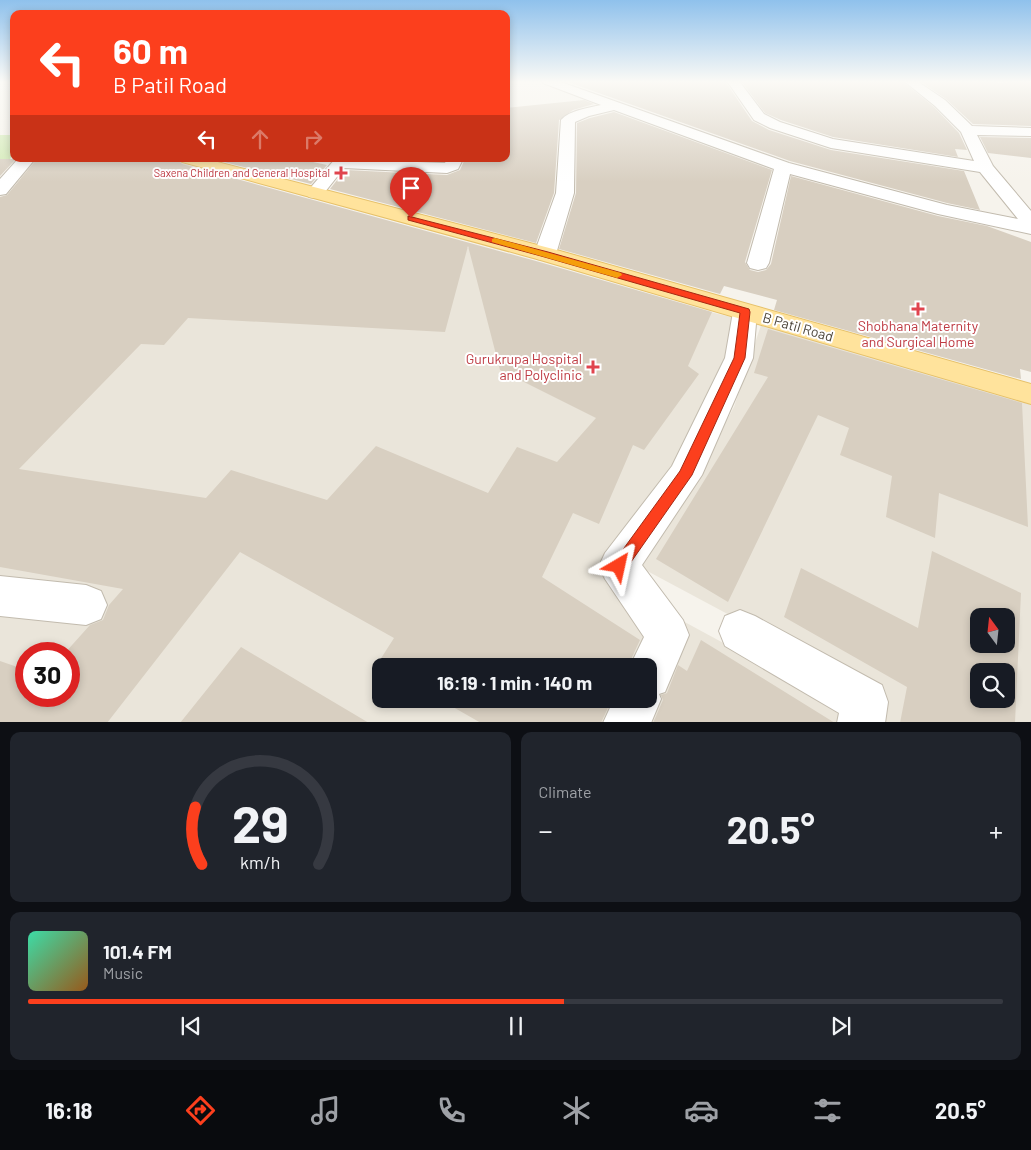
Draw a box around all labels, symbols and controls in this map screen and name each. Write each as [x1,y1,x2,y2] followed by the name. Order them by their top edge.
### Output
[113,29,188,71] text: 60 m
[30,30,95,95] icon: left
[113,71,227,97] text: B Patil Road
[193,125,221,153] icon: left
[246,125,274,153] icon: ahead
[299,125,327,153] icon: right
[154,166,330,179] place label: Saxena Children and General Hospital
[334,166,348,180] marker: Saxena Children and General Hospital
[390,167,432,218] pin
[397,174,425,202] icon: arrive
[911,302,925,316] marker: Shobhana Maternity and Surgical Home
[761,308,835,345] street label: B Patil Road
[858,317,979,350] place label: Shobhana Maternity and Surgical Home
[466,350,582,383] place label: Gurukrupa Hospital and Polyclinic
[586,360,600,374] marker: Gurukrupa Hospital and Polyclinic
[592,539,644,591] position arrow
[970,608,1015,652] north arrow
[970,608,1015,708] map controls
[15,642,80,707] speed limit sign: 30
[970,663,1015,708] button: search
[437,671,592,694] text: 16:19 · 1 min · 140 m
[539,782,591,801] text: Climate
[232,791,289,853] text: 29
[727,806,815,852] text: 20.5°
[539,813,553,847] text: −
[989,813,1003,847] text: +
[240,851,280,873] text: km/h
[103,940,172,963] text: 101.4 FM
[103,963,143,982] text: Music
[177,1012,205,1040] icon: previous
[502,1012,530,1040] icon: pause
[827,1012,855,1040] icon: next
[183,1093,218,1128] icon: directions
[308,1093,343,1128] icon: music
[434,1093,469,1128] icon: phone
[559,1093,594,1128] icon: climate
[684,1093,719,1128] icon: car
[810,1093,845,1128] icon: filters
[45,1097,92,1123] text: 16:18
[935,1097,986,1123] text: 20.5°

